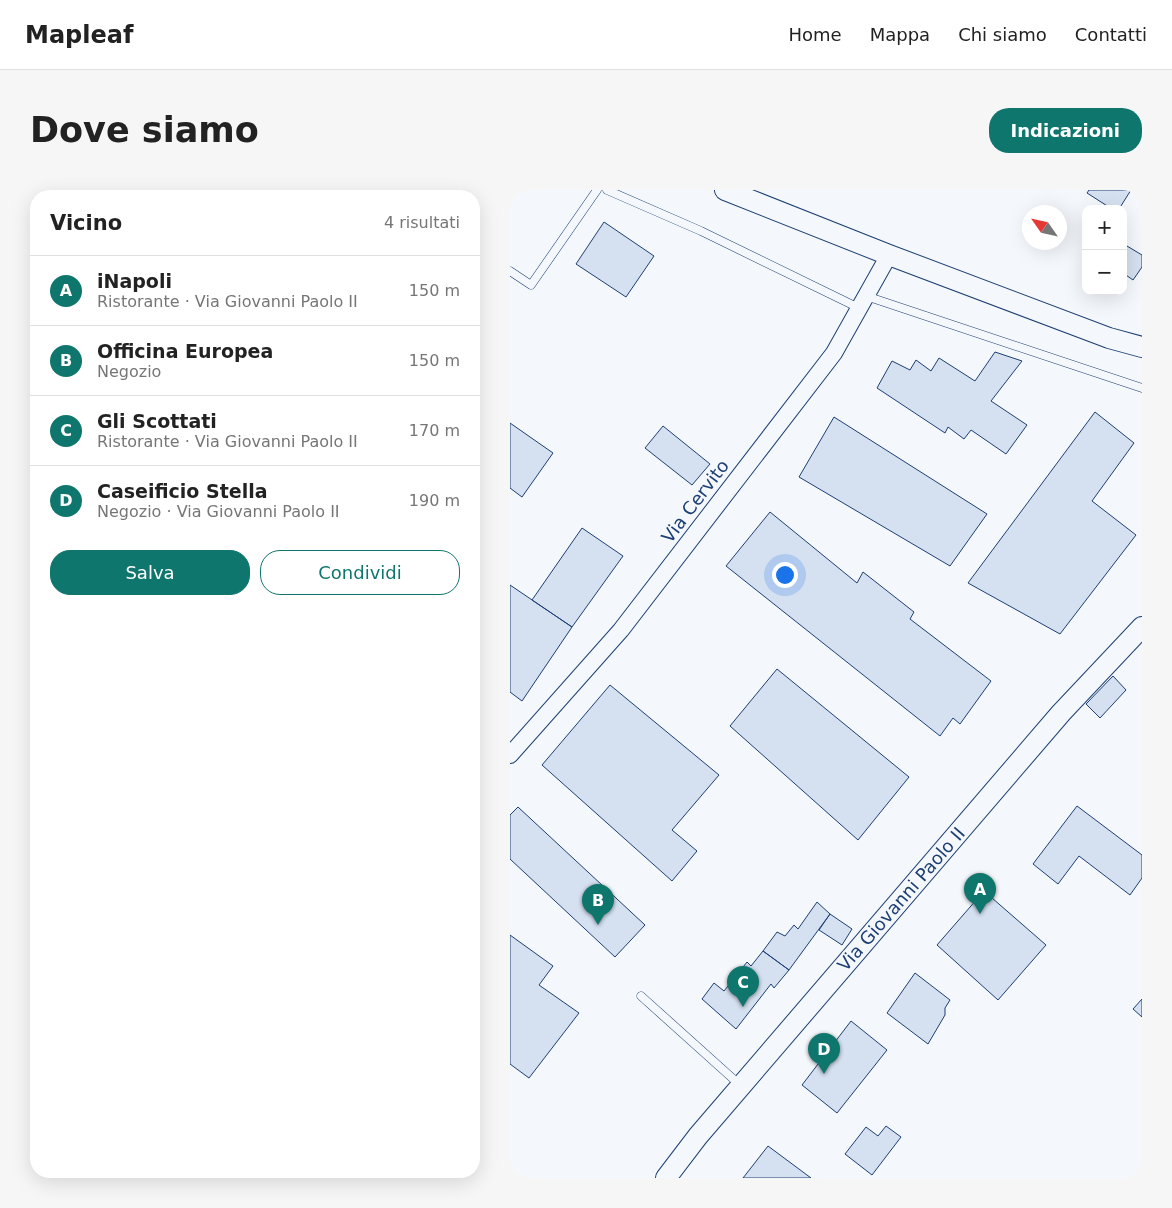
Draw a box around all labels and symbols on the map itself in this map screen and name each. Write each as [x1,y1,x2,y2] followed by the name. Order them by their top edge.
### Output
[1022,205,1067,250] north arrow
[657,455,733,547] street label: Via Cervito
[772,562,798,588] your location
[833,823,969,975] street label: Via Giovanni Paolo II
[964,873,996,914] pin: A
[582,884,614,925] pin: B
[727,966,759,1007] pin: C
[808,1033,840,1074] pin: D

